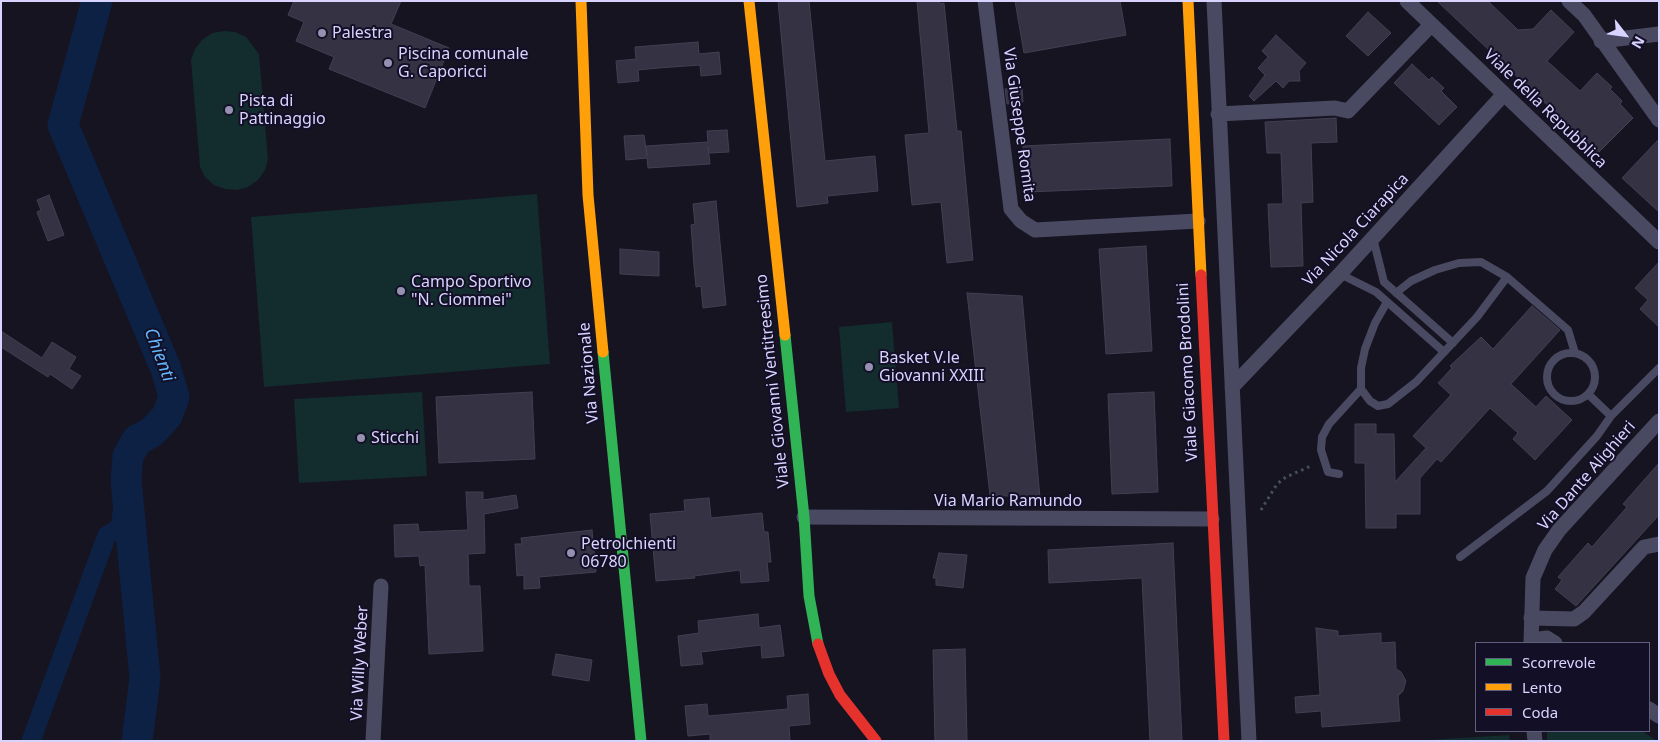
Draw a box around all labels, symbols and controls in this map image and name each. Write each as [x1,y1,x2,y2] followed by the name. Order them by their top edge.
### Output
[1600,10,1650,60] north arrow
[332,23,393,43] place label: Palestra
[316,27,328,39] marker: Palestra
[1627,33,1650,52] text: N
[398,44,529,82] place label: Piscina comunale G. Caporicci
[1480,45,1610,173] street label: Viale della Repubblica
[999,47,1039,203] street label: Via Giuseppe Romita
[382,57,394,69] marker: Piscina comunale G. Caporicci
[239,91,326,129] place label: Pista di Pattinaggio
[223,104,235,116] marker: Pista di Pattinaggio
[1299,170,1413,290] street label: Via Nicola Ciarapica
[411,272,531,310] place label: Campo Sportivo "N. Ciommei"
[752,273,794,489] street label: Viale Giovanni Ventitreesimo
[1174,282,1202,462] street label: Viale Giacomo Brodolini
[395,285,407,297] marker: Campo Sportivo "N. Ciommei"
[575,322,603,424] street label: Via Nazionale
[139,325,179,385] water label: Chienti
[879,348,984,386] place label: Basket V.le Giovanni XXIII
[863,361,875,373] marker: Basket V.le Giovanni XXIII
[1534,417,1640,535] street label: Via Dante Alighieri
[371,428,419,448] place label: Sticchi
[355,432,367,444] marker: Sticchi
[934,491,1082,511] street label: Via Mario Ramundo
[581,534,676,572] place label: Petrolchienti 06780
[565,547,577,559] marker: Petrolchienti 06780
[347,605,373,721] street label: Via Willy Weber
[1475,642,1650,732] legend
[1522,652,1596,672] text: Scorrevole
[1522,677,1562,697] text: Lento
[1522,702,1558,722] text: Coda

